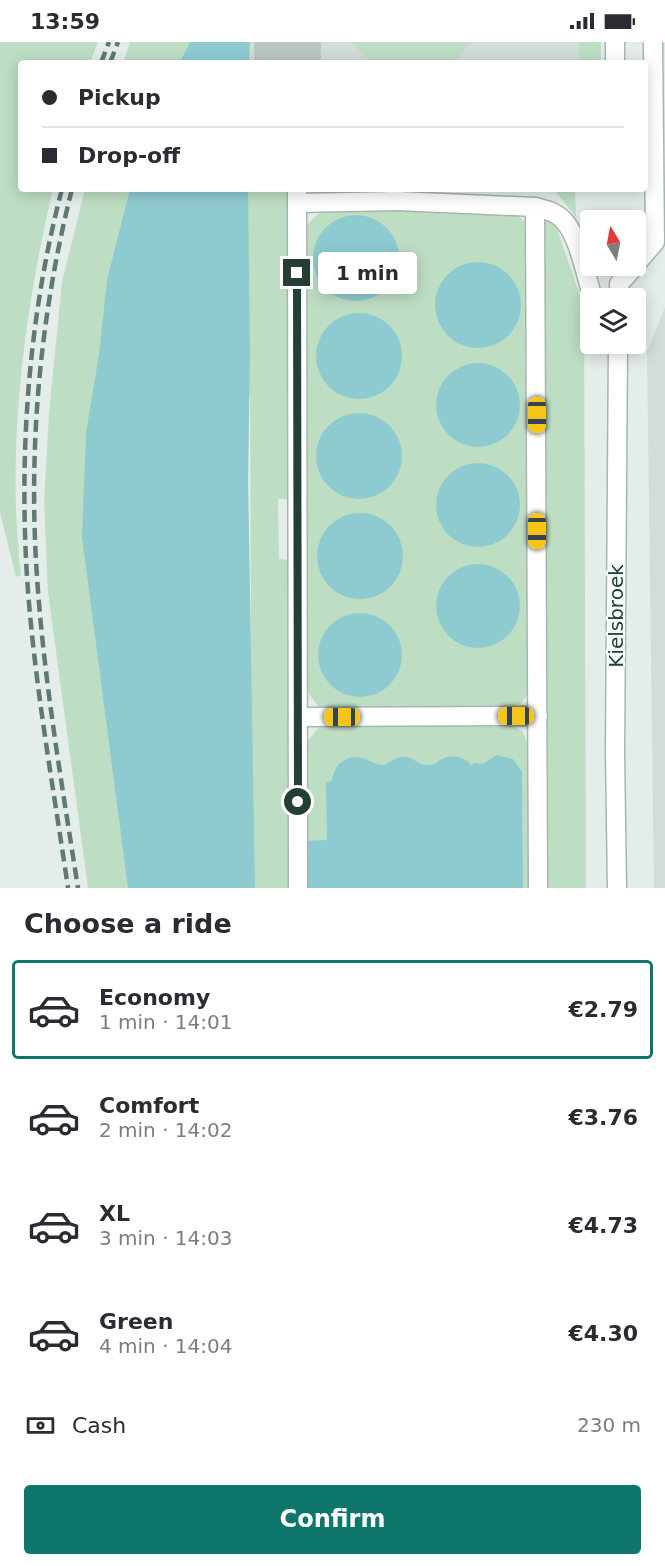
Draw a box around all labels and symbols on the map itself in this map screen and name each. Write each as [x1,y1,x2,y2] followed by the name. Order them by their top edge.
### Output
[580,210,646,276] north arrow
[318,252,417,294] callout: 1 min
[283,259,310,286] route end
[528,397,546,433] car
[528,513,546,549] car
[604,564,628,668] street label: Kielsbroek
[498,707,534,725] car
[324,708,360,726] car
[284,788,311,815] route start

